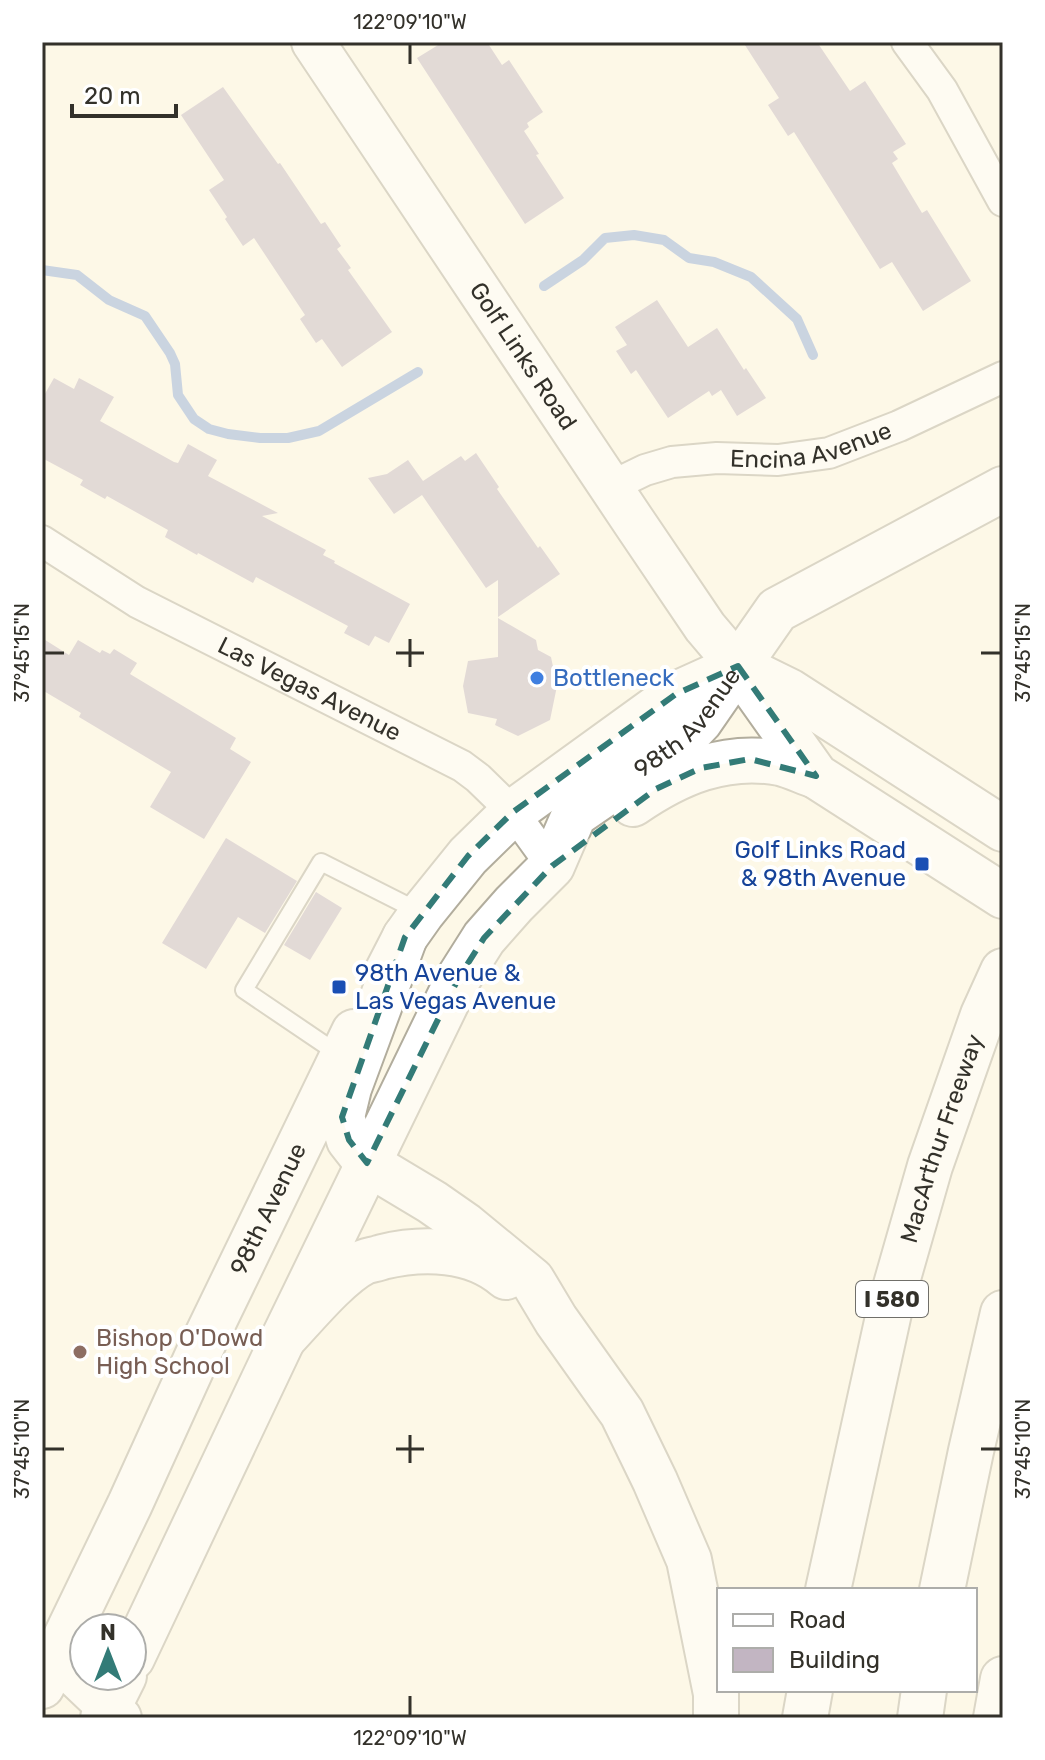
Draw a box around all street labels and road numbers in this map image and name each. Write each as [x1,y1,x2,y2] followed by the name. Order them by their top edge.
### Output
[464,277,582,435] street label: Golf Links Road
[730,416,896,474] street label: Encina Avenue
[213,631,406,747] street label: Las Vegas Avenue
[629,663,746,783] street label: 98th Avenue
[895,1030,989,1246] street label: MacArthur Freeway
[225,1139,312,1279] street label: 98th Avenue
[856,1281,928,1317] road number: I 580

